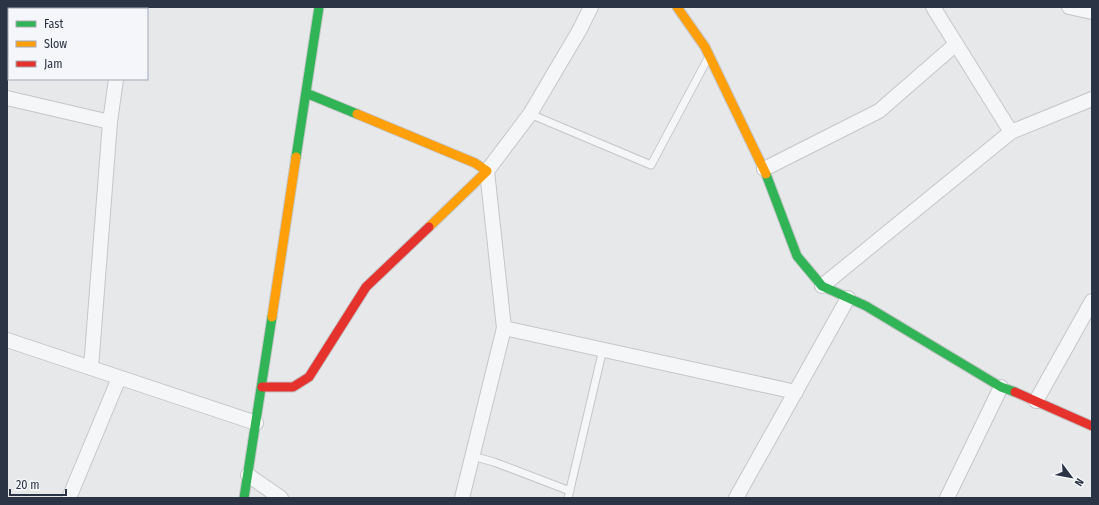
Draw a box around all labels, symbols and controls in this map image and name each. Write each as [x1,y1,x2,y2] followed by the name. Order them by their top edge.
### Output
[8,8,148,80] legend
[44,17,63,31] text: Fast
[44,37,67,51] text: Slow
[44,57,62,71] text: Jam
[1051,457,1091,497] north arrow
[10,471,66,497] scale bar
[1072,476,1086,488] text: N
[16,478,40,492] text: 20 m

